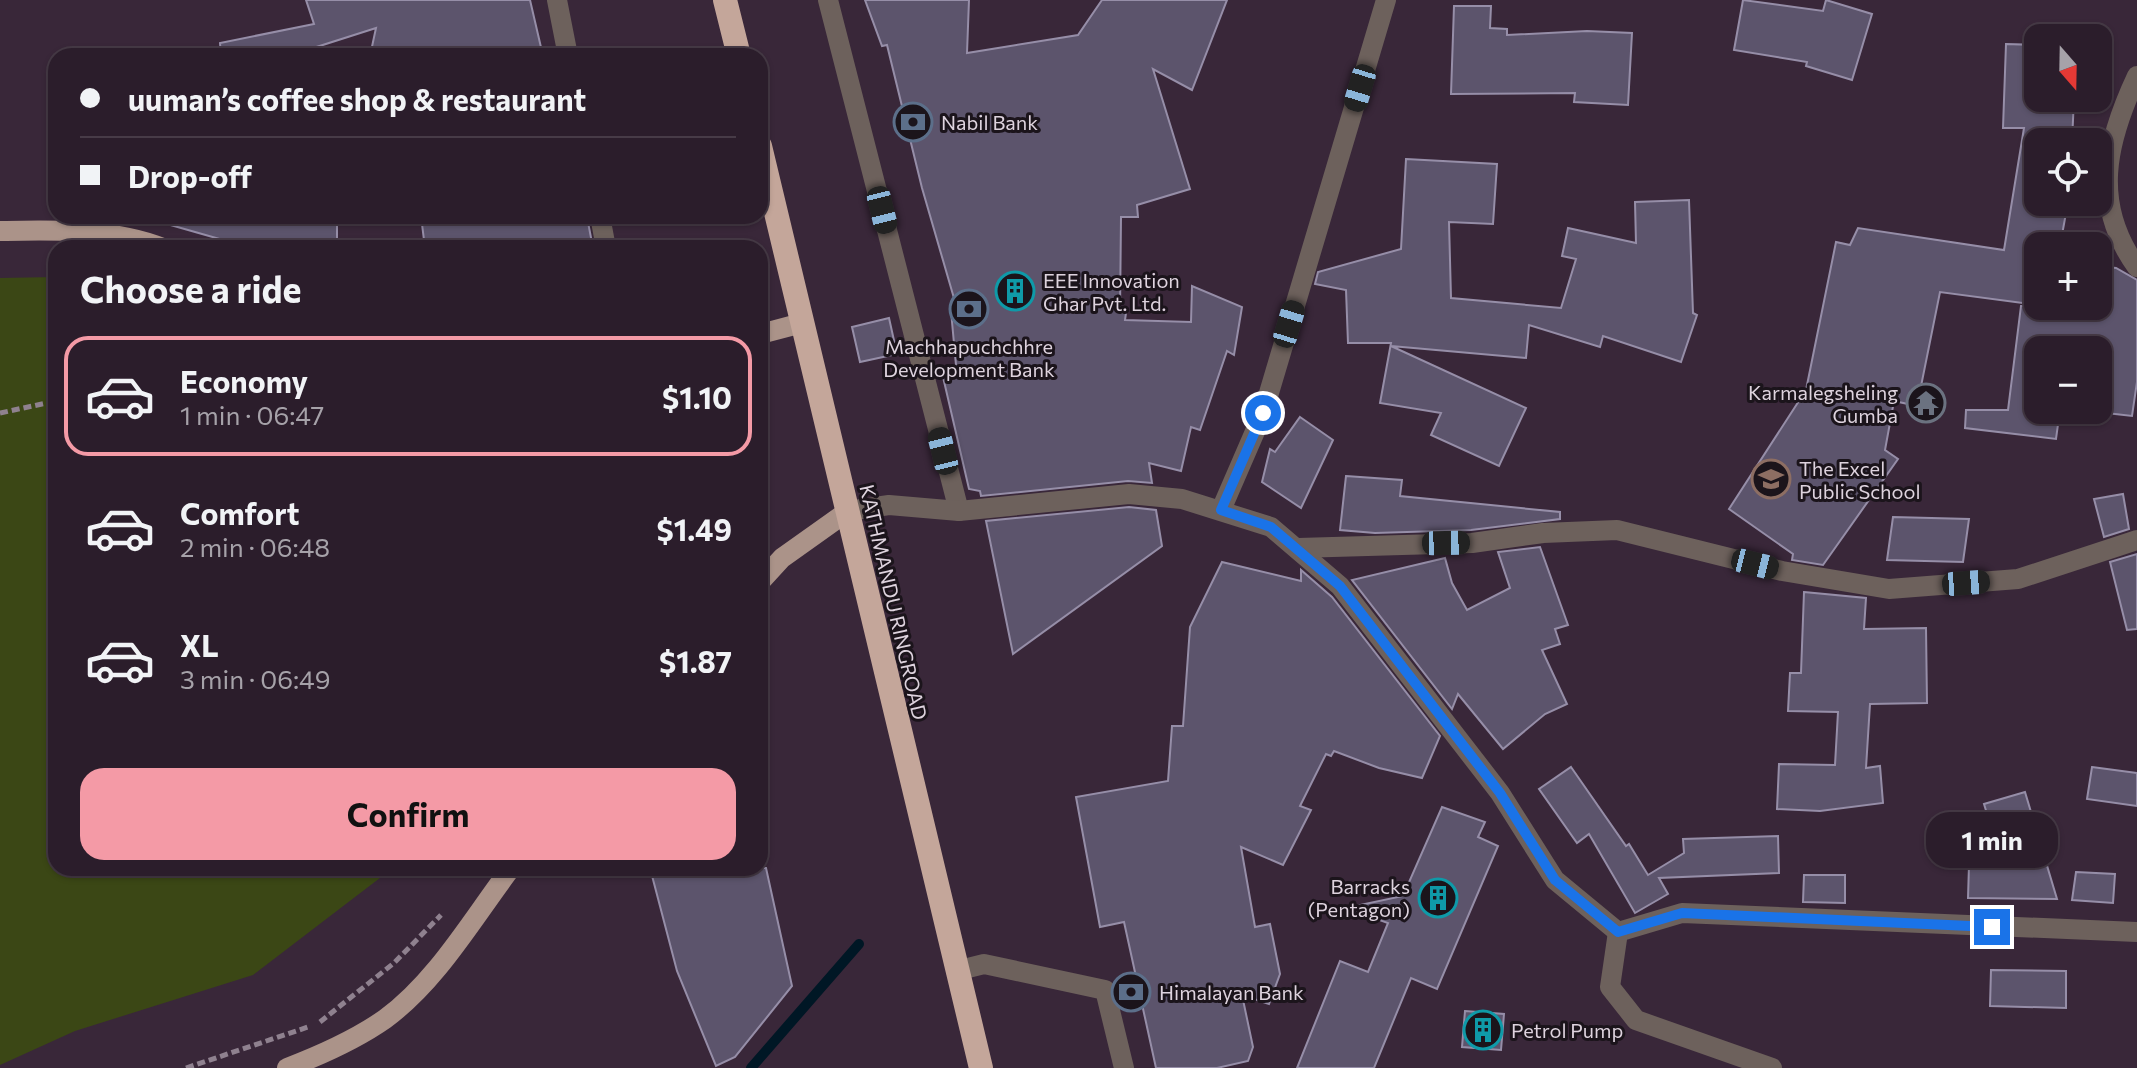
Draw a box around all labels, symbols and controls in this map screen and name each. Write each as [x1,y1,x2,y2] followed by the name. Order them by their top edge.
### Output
[2024,24,2112,112] north arrow
[2024,24,2112,424] map controls
[1342,62,1378,114] car
[128,80,586,117] text: uuman’s coffee shop & restaurant
[892,101,934,143] bank icon: Nabil Bank
[941,110,1038,134] place label: Nabil Bank
[2024,128,2112,216] button: locate
[128,157,252,194] text: Drop-off
[865,184,899,236] car
[2024,232,2112,320] button: +
[80,266,301,310] text: Choose a ride
[1043,268,1180,315] place label: EEE Innovation Ghar Pvt. Ltd.
[994,270,1036,312] building icon: EEE Innovation Ghar Pvt. Ltd.
[948,288,990,330] bank icon: Machhapuchchhre Development Bank
[1271,298,1307,350] car
[883,334,1055,381] place label: Machhapuchchhre Development Bank
[2024,336,2112,424] button: −
[84,360,156,432] icon: car
[180,362,308,399] text: Economy
[662,378,732,415] text: $1.10
[1748,380,1898,427] place label: Karmalegsheling Gumba
[1905,382,1947,424] temple icon: Karmalegsheling Gumba
[1245,395,1281,431] route start
[180,399,324,430] text: 1 min · 06:47
[926,425,960,477] car
[1799,456,1921,503] place label: The Excel Public School
[1750,458,1792,500] school or university icon: The Excel Public School
[855,482,933,722] street label: KATHMANDU RINGROAD
[84,492,156,564] icon: car
[180,494,299,531] text: Comfort
[657,510,732,547] text: $1.49
[180,531,330,562] text: 2 min · 06:48
[1422,531,1470,555] car
[1729,547,1781,581] car
[1941,569,1991,597] car
[84,624,156,696] icon: car
[180,626,219,663] text: XL
[659,642,732,679] text: $1.87
[180,663,330,694] text: 3 min · 06:49
[80,768,736,860] button: Confirm
[1926,811,2058,867] callout: 1 min
[1961,824,2023,855] text: 1 min
[1308,874,1410,921] place label: Barracks (Pentagon)
[1417,877,1459,919] building icon: Barracks (Pentagon)
[1974,909,2010,945] route end
[1110,971,1152,1013] bank icon: Himalayan Bank
[1159,980,1304,1004] place label: Himalayan Bank
[1462,1009,1504,1051] building icon: Petrol Pump
[1511,1018,1623,1042] place label: Petrol Pump

